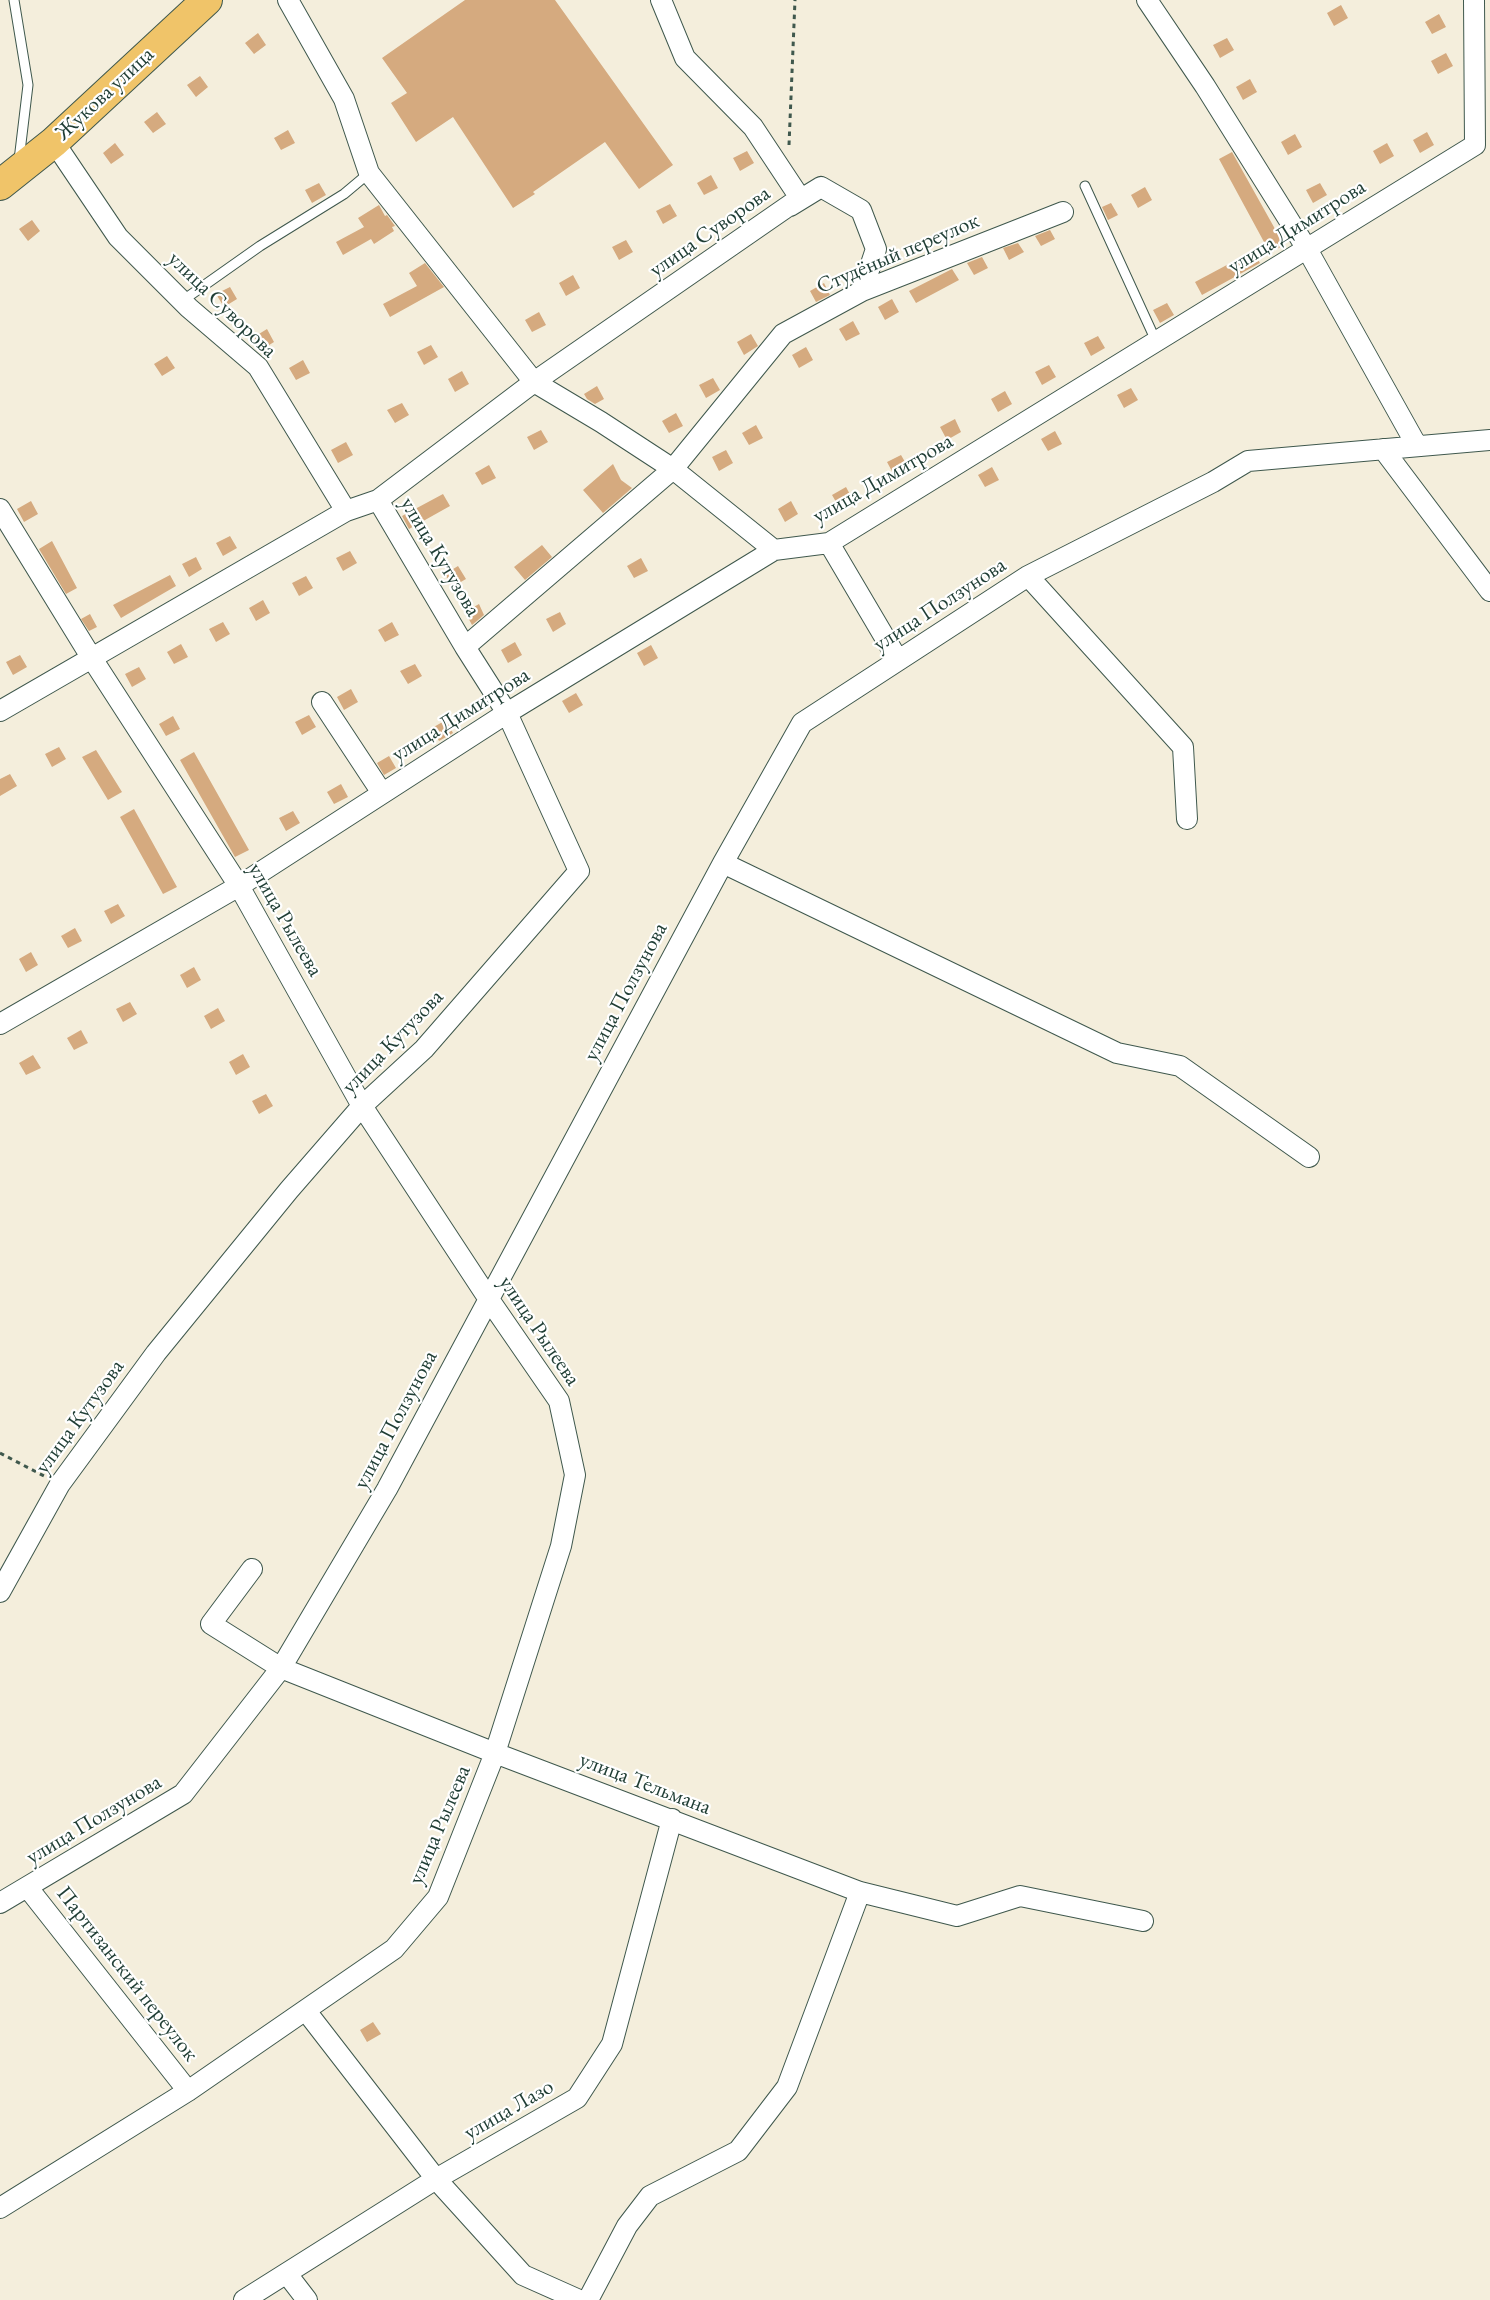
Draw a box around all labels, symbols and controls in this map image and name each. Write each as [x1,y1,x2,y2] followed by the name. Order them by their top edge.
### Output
[50,42,160,146] street label: Жукова улица
[1223,174,1371,280] street label: улица Димитрова
[644,181,776,283] street label: улица Суворова
[813,208,983,300] street label: Студёный переулок
[162,246,282,364] street label: улица Суворова
[808,428,958,530] street label: улица Димитрова
[394,492,486,622] street label: улица Кутузова
[869,552,1011,658] street label: улица Ползунова
[387,662,535,768] street label: улица Димитрова
[242,858,328,982] street label: улица Рылеева
[578,918,674,1066] street label: улица Ползунова
[337,984,449,1100] street label: улица Кутузова
[493,1271,585,1391] street label: улица Рылеева
[348,1346,444,1494] street label: улица Ползунова
[30,1355,130,1479] street label: улица Кутузова
[575,1747,715,1821] street label: улица Тельмана
[403,1761,477,1889] street label: улица Рылеева
[22,1769,166,1871] street label: улица Ползунова
[50,1881,204,2067] street label: Партизанский переулок
[459,2074,559,2146] street label: улица Лазо

